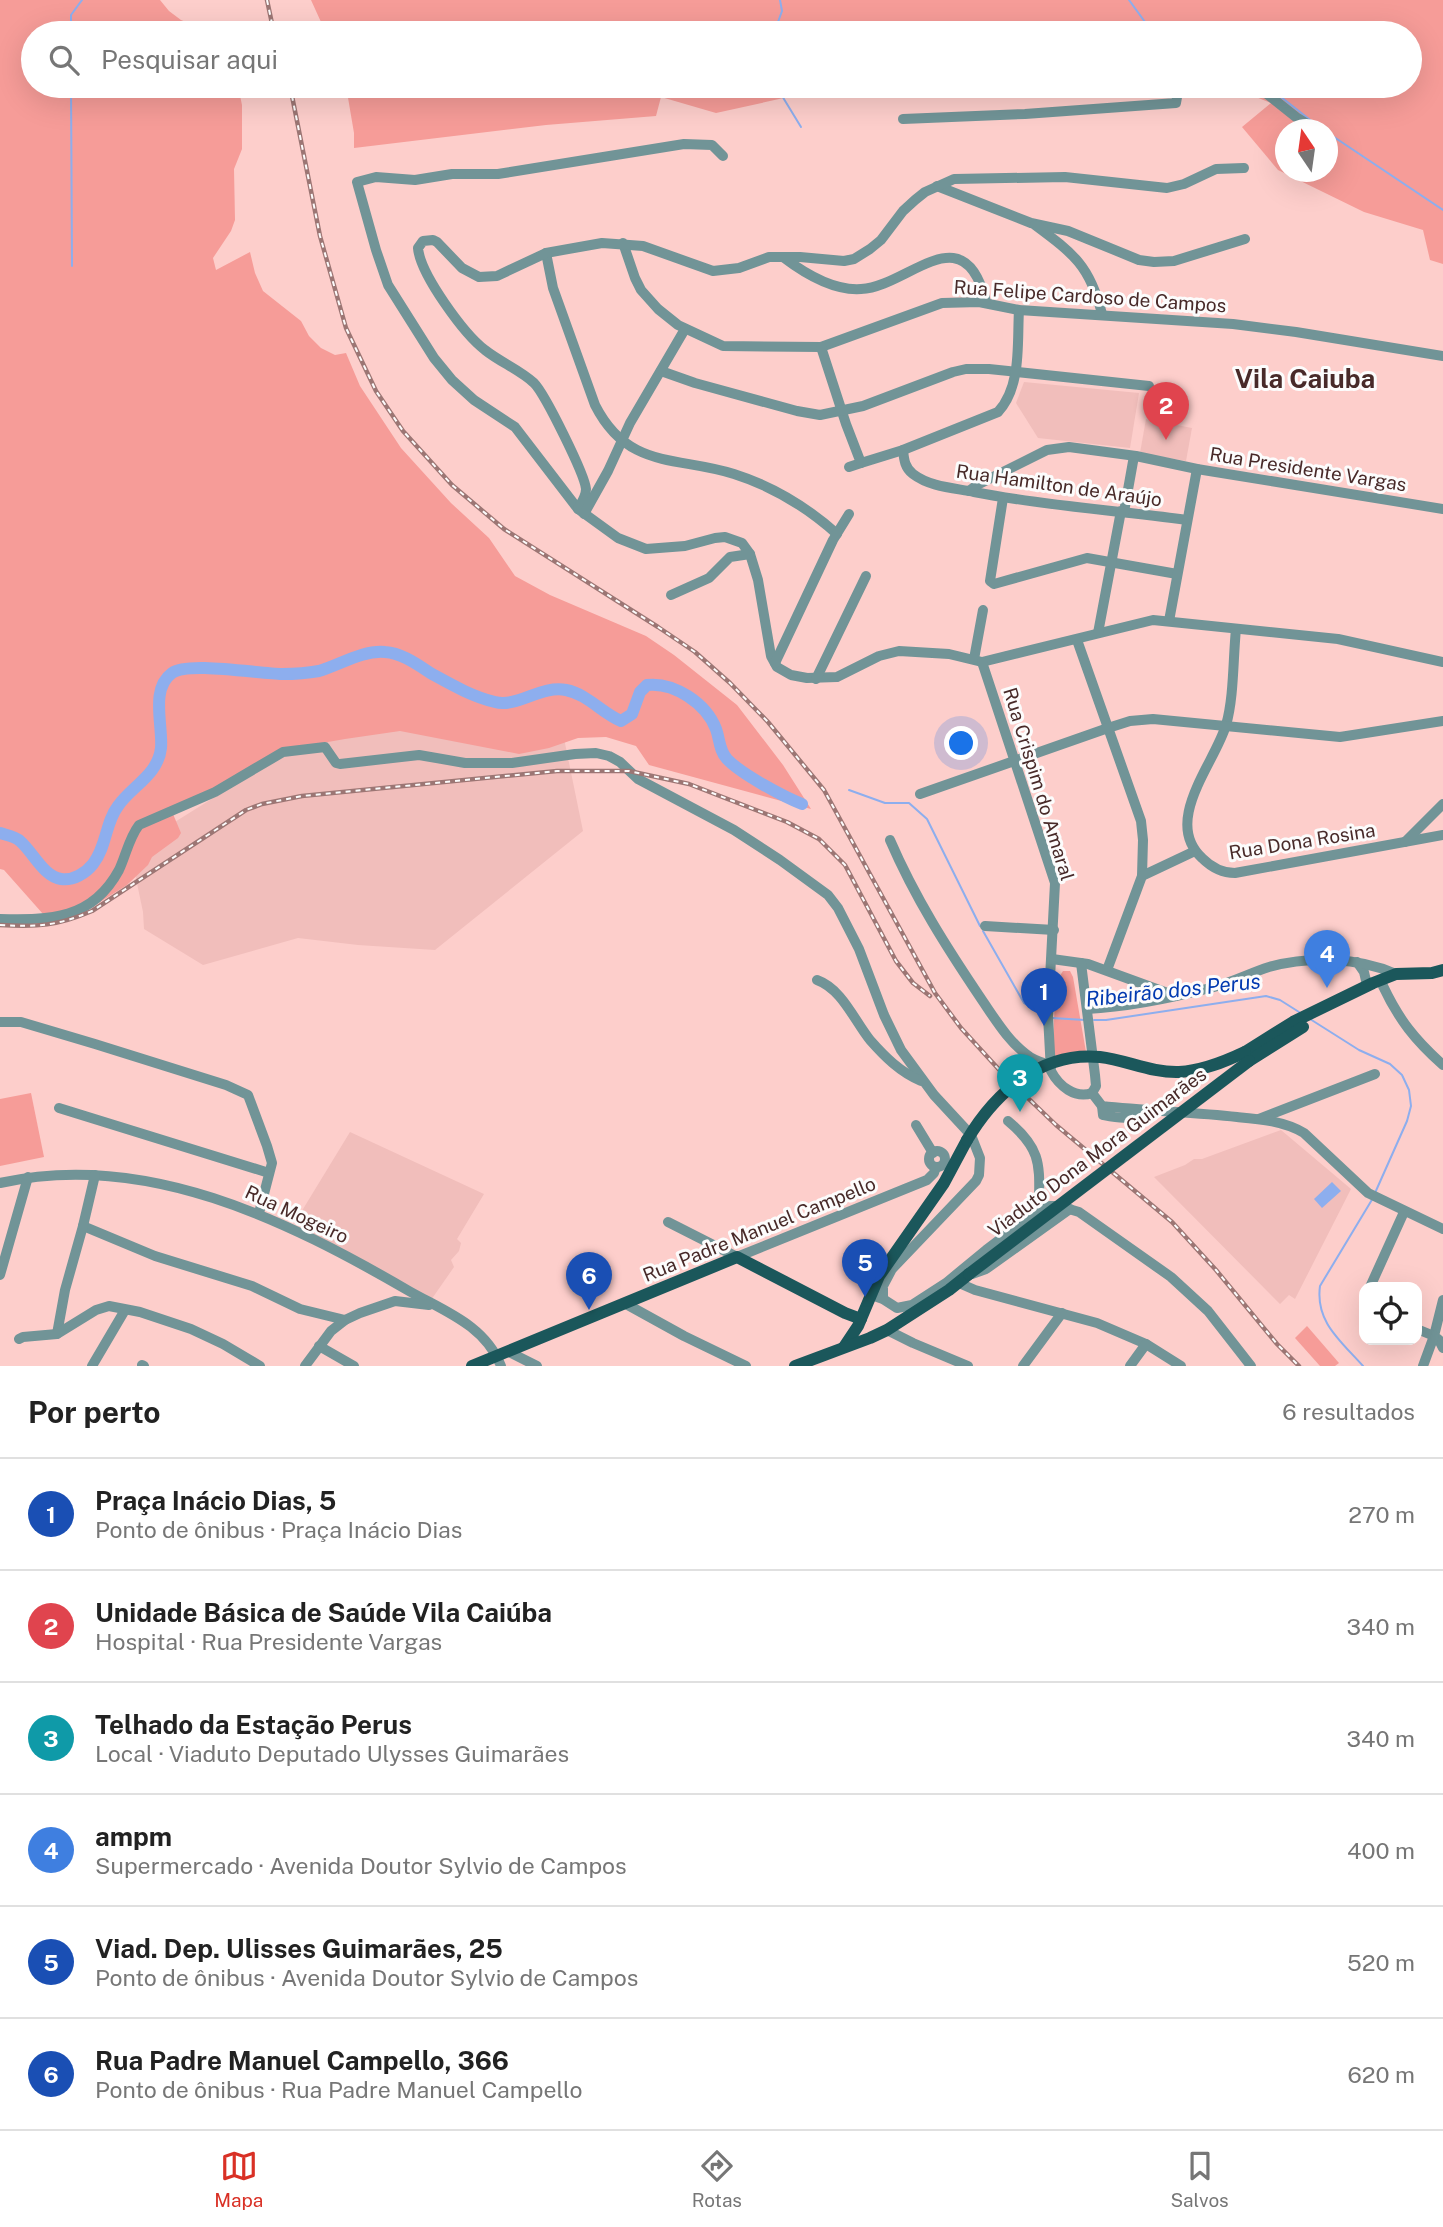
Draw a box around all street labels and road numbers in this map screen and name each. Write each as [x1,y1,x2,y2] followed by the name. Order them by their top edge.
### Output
[953,276,1227,316] street label: Rua Felipe Cardoso de Campos
[1208,443,1408,495] street label: Rua Presidente Vargas
[955,460,1163,510] street label: Rua Hamilton de Araújo
[999,685,1079,883] street label: Rua Crispim do Amaral
[1227,819,1377,863] street label: Rua Dona Rosina
[984,1063,1210,1241] street label: Viaduto Dona Mora Guimarães
[639,1172,879,1286] street label: Rua Padre Manuel Campello
[242,1180,352,1248] street label: Rua Mogeiro

